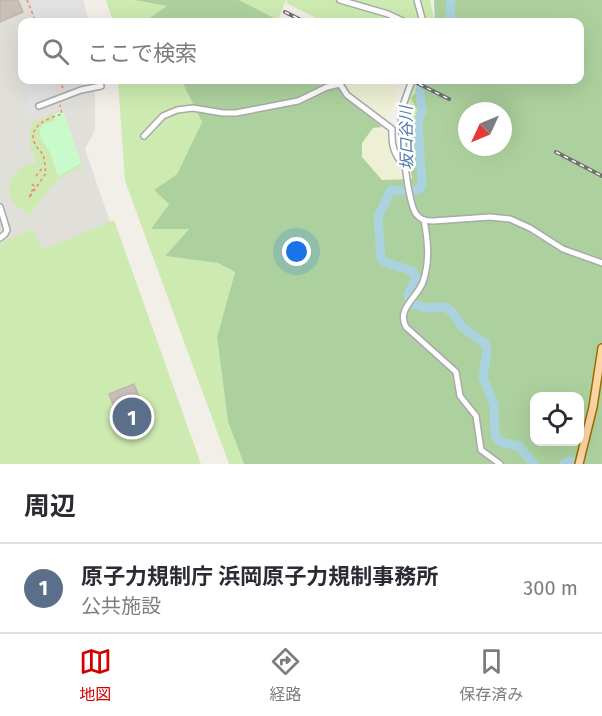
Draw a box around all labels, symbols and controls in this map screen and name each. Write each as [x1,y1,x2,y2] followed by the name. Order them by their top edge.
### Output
[18,18,584,84] search box
[39,35,72,68] icon: search
[87,40,197,67] text: ここで検索
[458,102,512,156] north arrow
[396,104,417,170] water label: 坂口谷川
[282,237,311,266] your location
[530,392,584,446] map controls
[530,392,584,446] button: locate
[112,394,152,440] pin: 1
[24,491,76,522] text: 周辺
[81,563,438,590] text: 原子力規制庁 浜岡原子力規制事務所
[39,576,48,600] text: 1
[523,576,578,600] text: 300 m
[81,594,161,618] text: 公共施設
[79,645,112,705] tab: 地図
[269,645,302,705] tab: 経路
[459,645,523,705] tab: 保存済み

